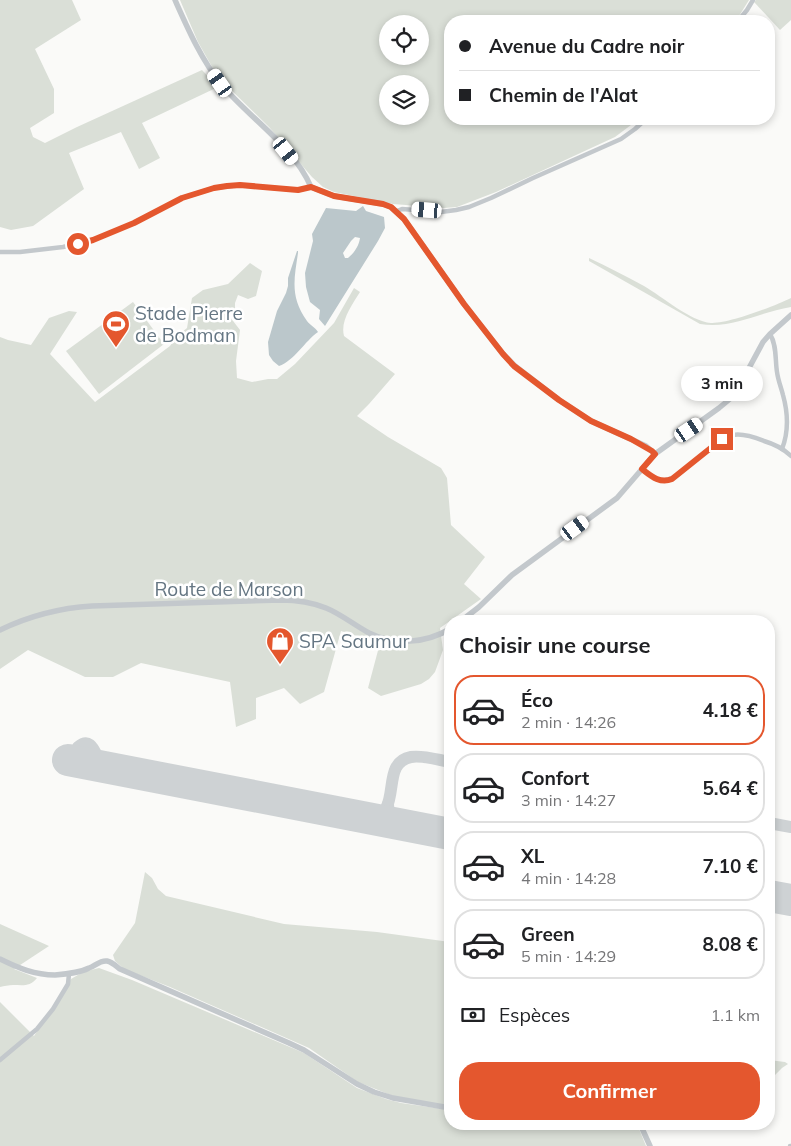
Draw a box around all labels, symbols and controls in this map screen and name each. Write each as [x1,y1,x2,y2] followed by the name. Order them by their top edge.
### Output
[379,15,429,125] map controls
[379,15,429,65] button: locate
[489,34,684,58] text: Avenue du Cadre noir
[205,66,234,100] car
[379,75,429,125] button: layers
[489,83,638,107] text: Chemin de l'Alat
[270,135,301,167] car
[411,201,442,219] car
[67,233,89,255] route start
[135,301,243,347] place label: Stade Pierre de Bodman
[101,309,131,348] sports icon: Stade Pierre de Bodman
[681,366,763,402] callout: 3 min
[701,373,743,393] text: 3 min
[672,415,705,445] car
[711,428,733,450] route end
[558,513,591,543] car
[154,577,304,601] street label: Route de Marson
[265,626,295,665] shop icon: SPA Saumur
[299,629,410,653] place label: SPA Saumur
[459,631,651,659] text: Choisir une course
[461,688,506,733] icon: car
[521,688,553,712] text: Éco
[702,698,758,722] text: 4.18 €
[521,712,616,732] text: 2 min · 14:26
[461,766,506,811] icon: car
[521,766,589,790] text: Confort
[702,776,758,800] text: 5.64 €
[521,790,616,810] text: 3 min · 14:27
[461,844,506,889] icon: car
[521,844,544,868] text: XL
[702,854,758,878] text: 7.10 €
[521,868,616,888] text: 4 min · 14:28
[461,922,506,967] icon: car
[521,922,575,946] text: Green
[702,932,758,956] text: 8.08 €
[521,946,616,966] text: 5 min · 14:29
[459,1001,487,1029] icon: cash
[499,1003,570,1027] text: Espèces
[711,1005,760,1025] text: 1.1 km
[459,1062,760,1120] button: Confirmer

